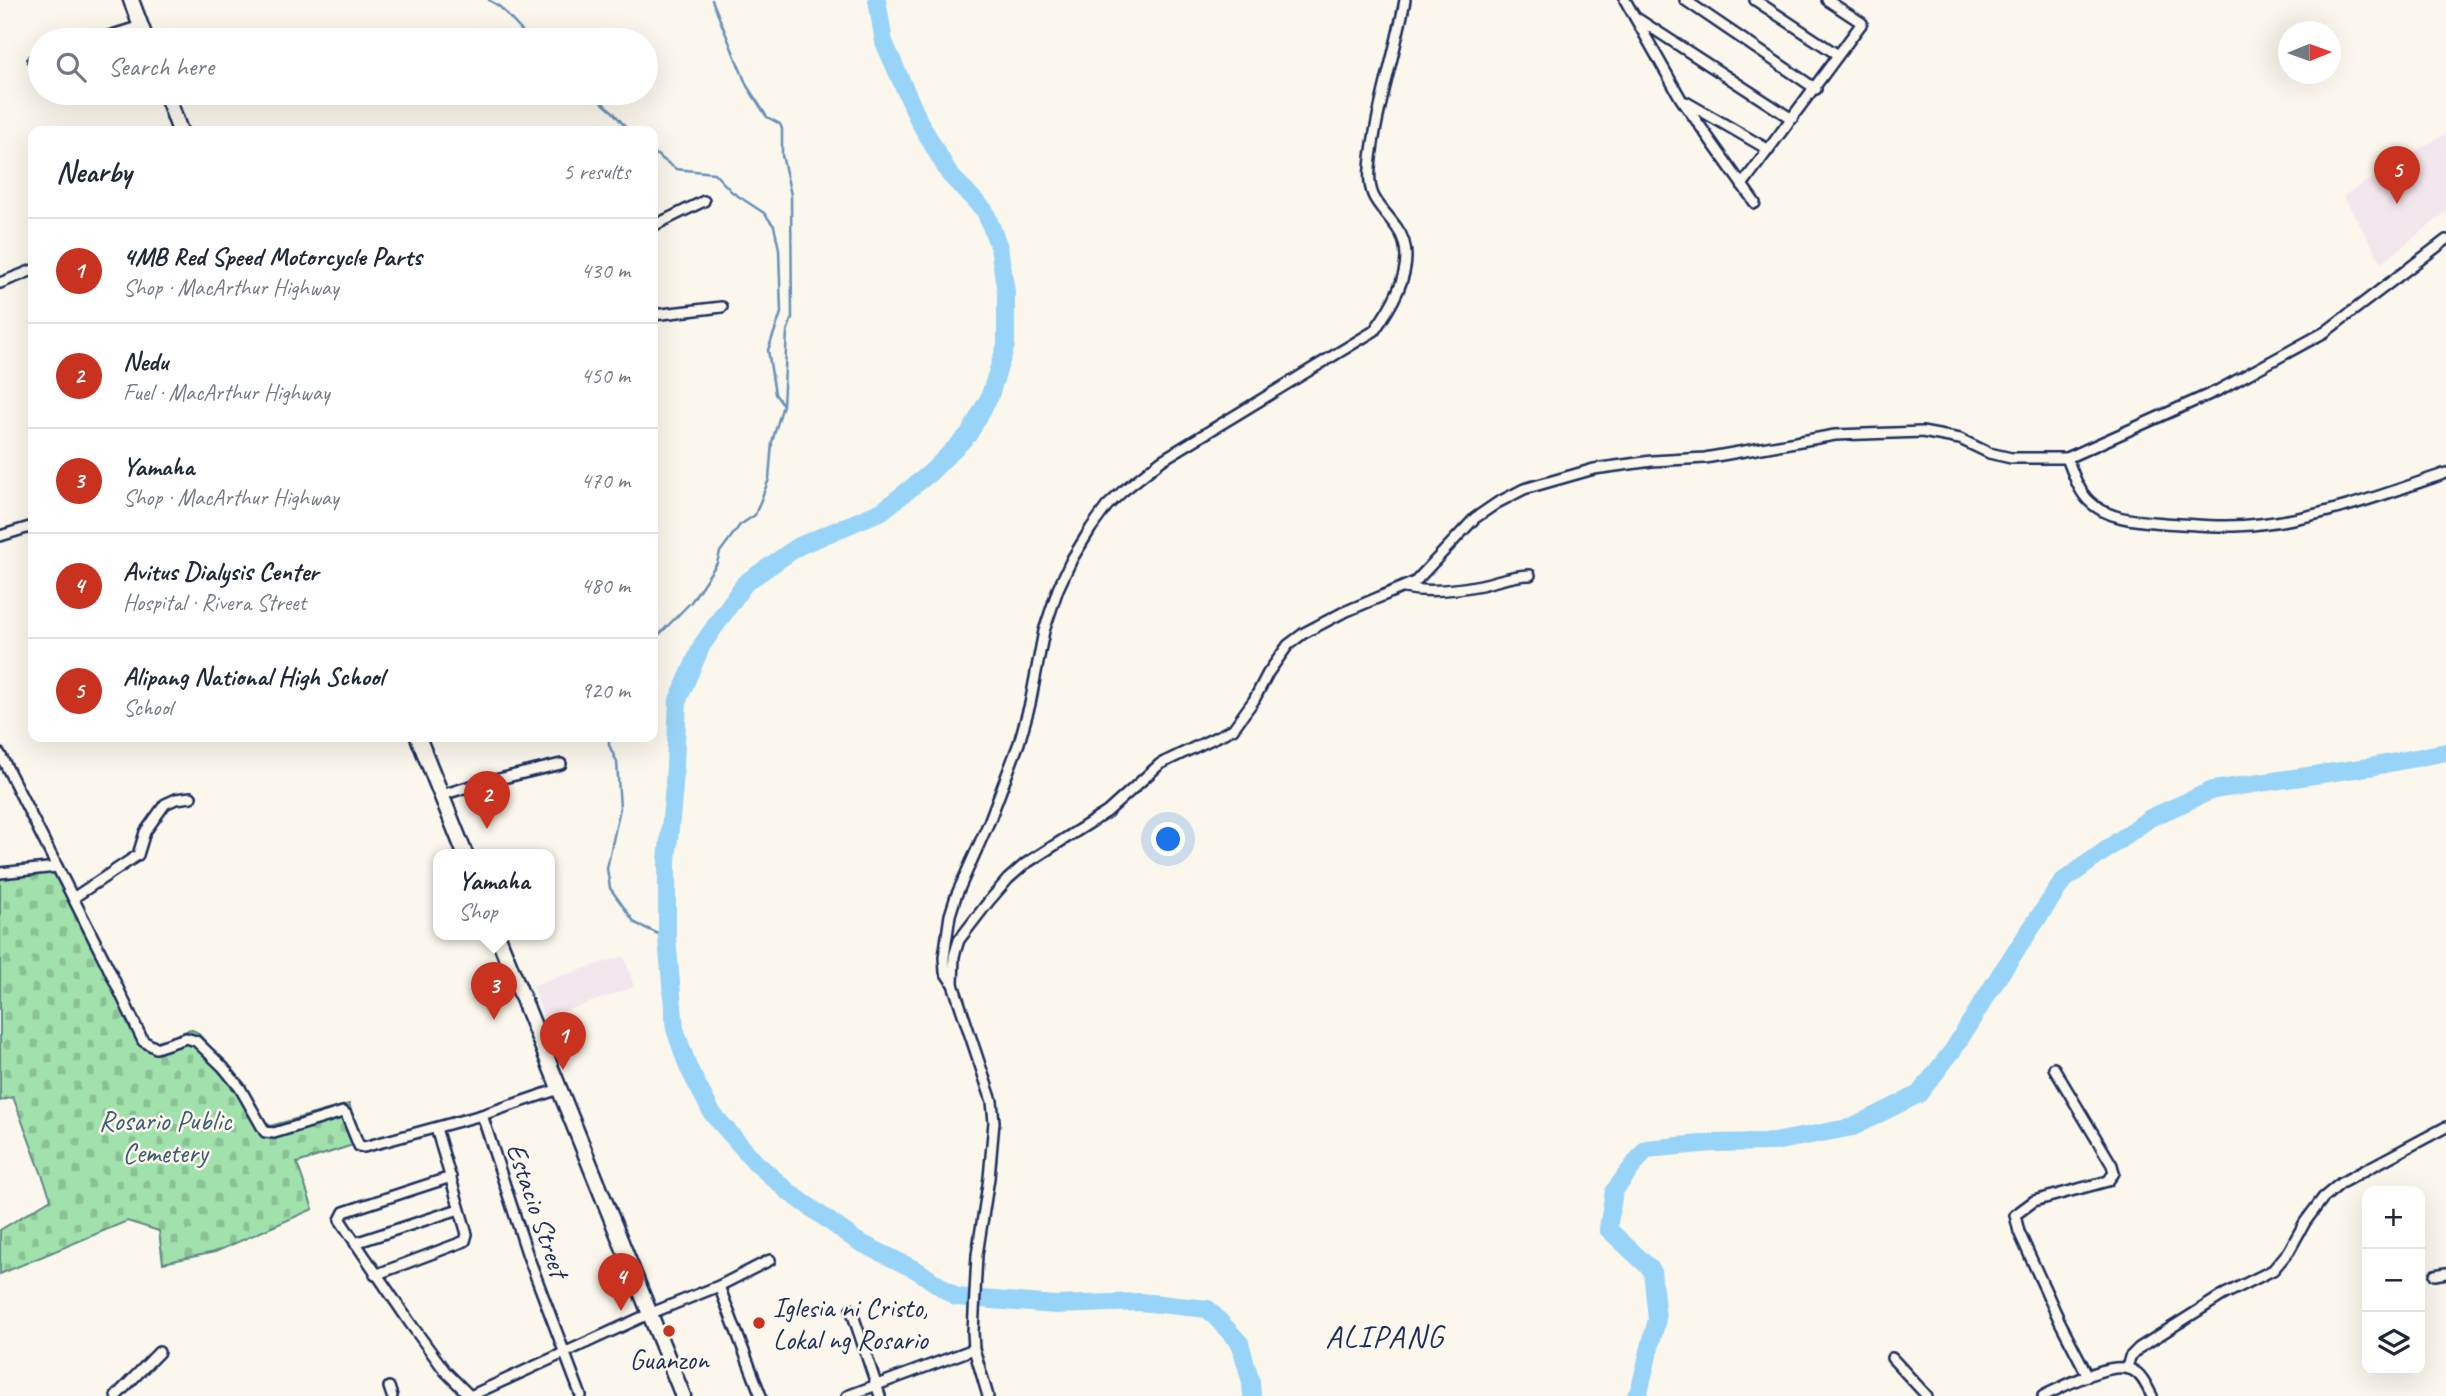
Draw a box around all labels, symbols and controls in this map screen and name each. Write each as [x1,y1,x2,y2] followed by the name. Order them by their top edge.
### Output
[2278,21,2341,84] north arrow
[28,28,658,105] search box
[52,48,90,86] icon: search
[108,50,214,83] text: Search here
[2374,146,2420,204] pin: 5
[56,153,132,191] text: Nearby
[563,157,630,186] text: 5 results
[123,240,422,273] text: 4MB Red Speed Motorcycle Parts
[74,256,84,285] text: 1
[581,256,630,285] text: 430 m
[123,273,339,302] text: Shop · MacArthur Highway
[123,345,168,378] text: Nedu
[74,361,84,390] text: 2
[581,361,630,390] text: 450 m
[123,378,330,407] text: Fuel · MacArthur Highway
[123,450,194,483] text: Yamaha
[74,466,84,495] text: 3
[581,466,630,495] text: 470 m
[123,483,339,512] text: Shop · MacArthur Highway
[123,555,318,588] text: Avitus Dialysis Center
[74,571,84,600] text: 4
[581,571,630,600] text: 480 m
[123,588,306,617] text: Hospital · Rivera Street
[123,660,384,693] text: Alipang National High School
[74,676,84,705] text: 5
[581,676,630,705] text: 920 m
[123,693,172,722] text: School
[464,771,510,829] pin: 2
[1151,822,1185,856] your location
[433,849,555,940] popup
[458,864,530,897] text: Yamaha
[458,897,497,926] text: Shop
[471,962,517,1020] pin: 3
[540,1012,586,1070] pin: 1
[99,1103,232,1170] park label: Rosario Public Cemetery
[499,1138,578,1285] street label: Estacio Street
[2362,1186,2425,1375] map controls
[2362,1186,2425,1249] button: +
[2362,1249,2425,1312] button: −
[598,1253,644,1311] pin: 4
[773,1290,930,1357] place label: Iglesia ni Cristo, Lokal ng Rosario
[2362,1312,2425,1375] button: layers
[751,1315,767,1331] marker: Iglesia ni Cristo, Lokal ng Rosario
[1325,1316,1446,1357] district label: ALIPANG
[661,1323,677,1339] marker: Guanzon
[629,1342,710,1377] place label: Guanzon

